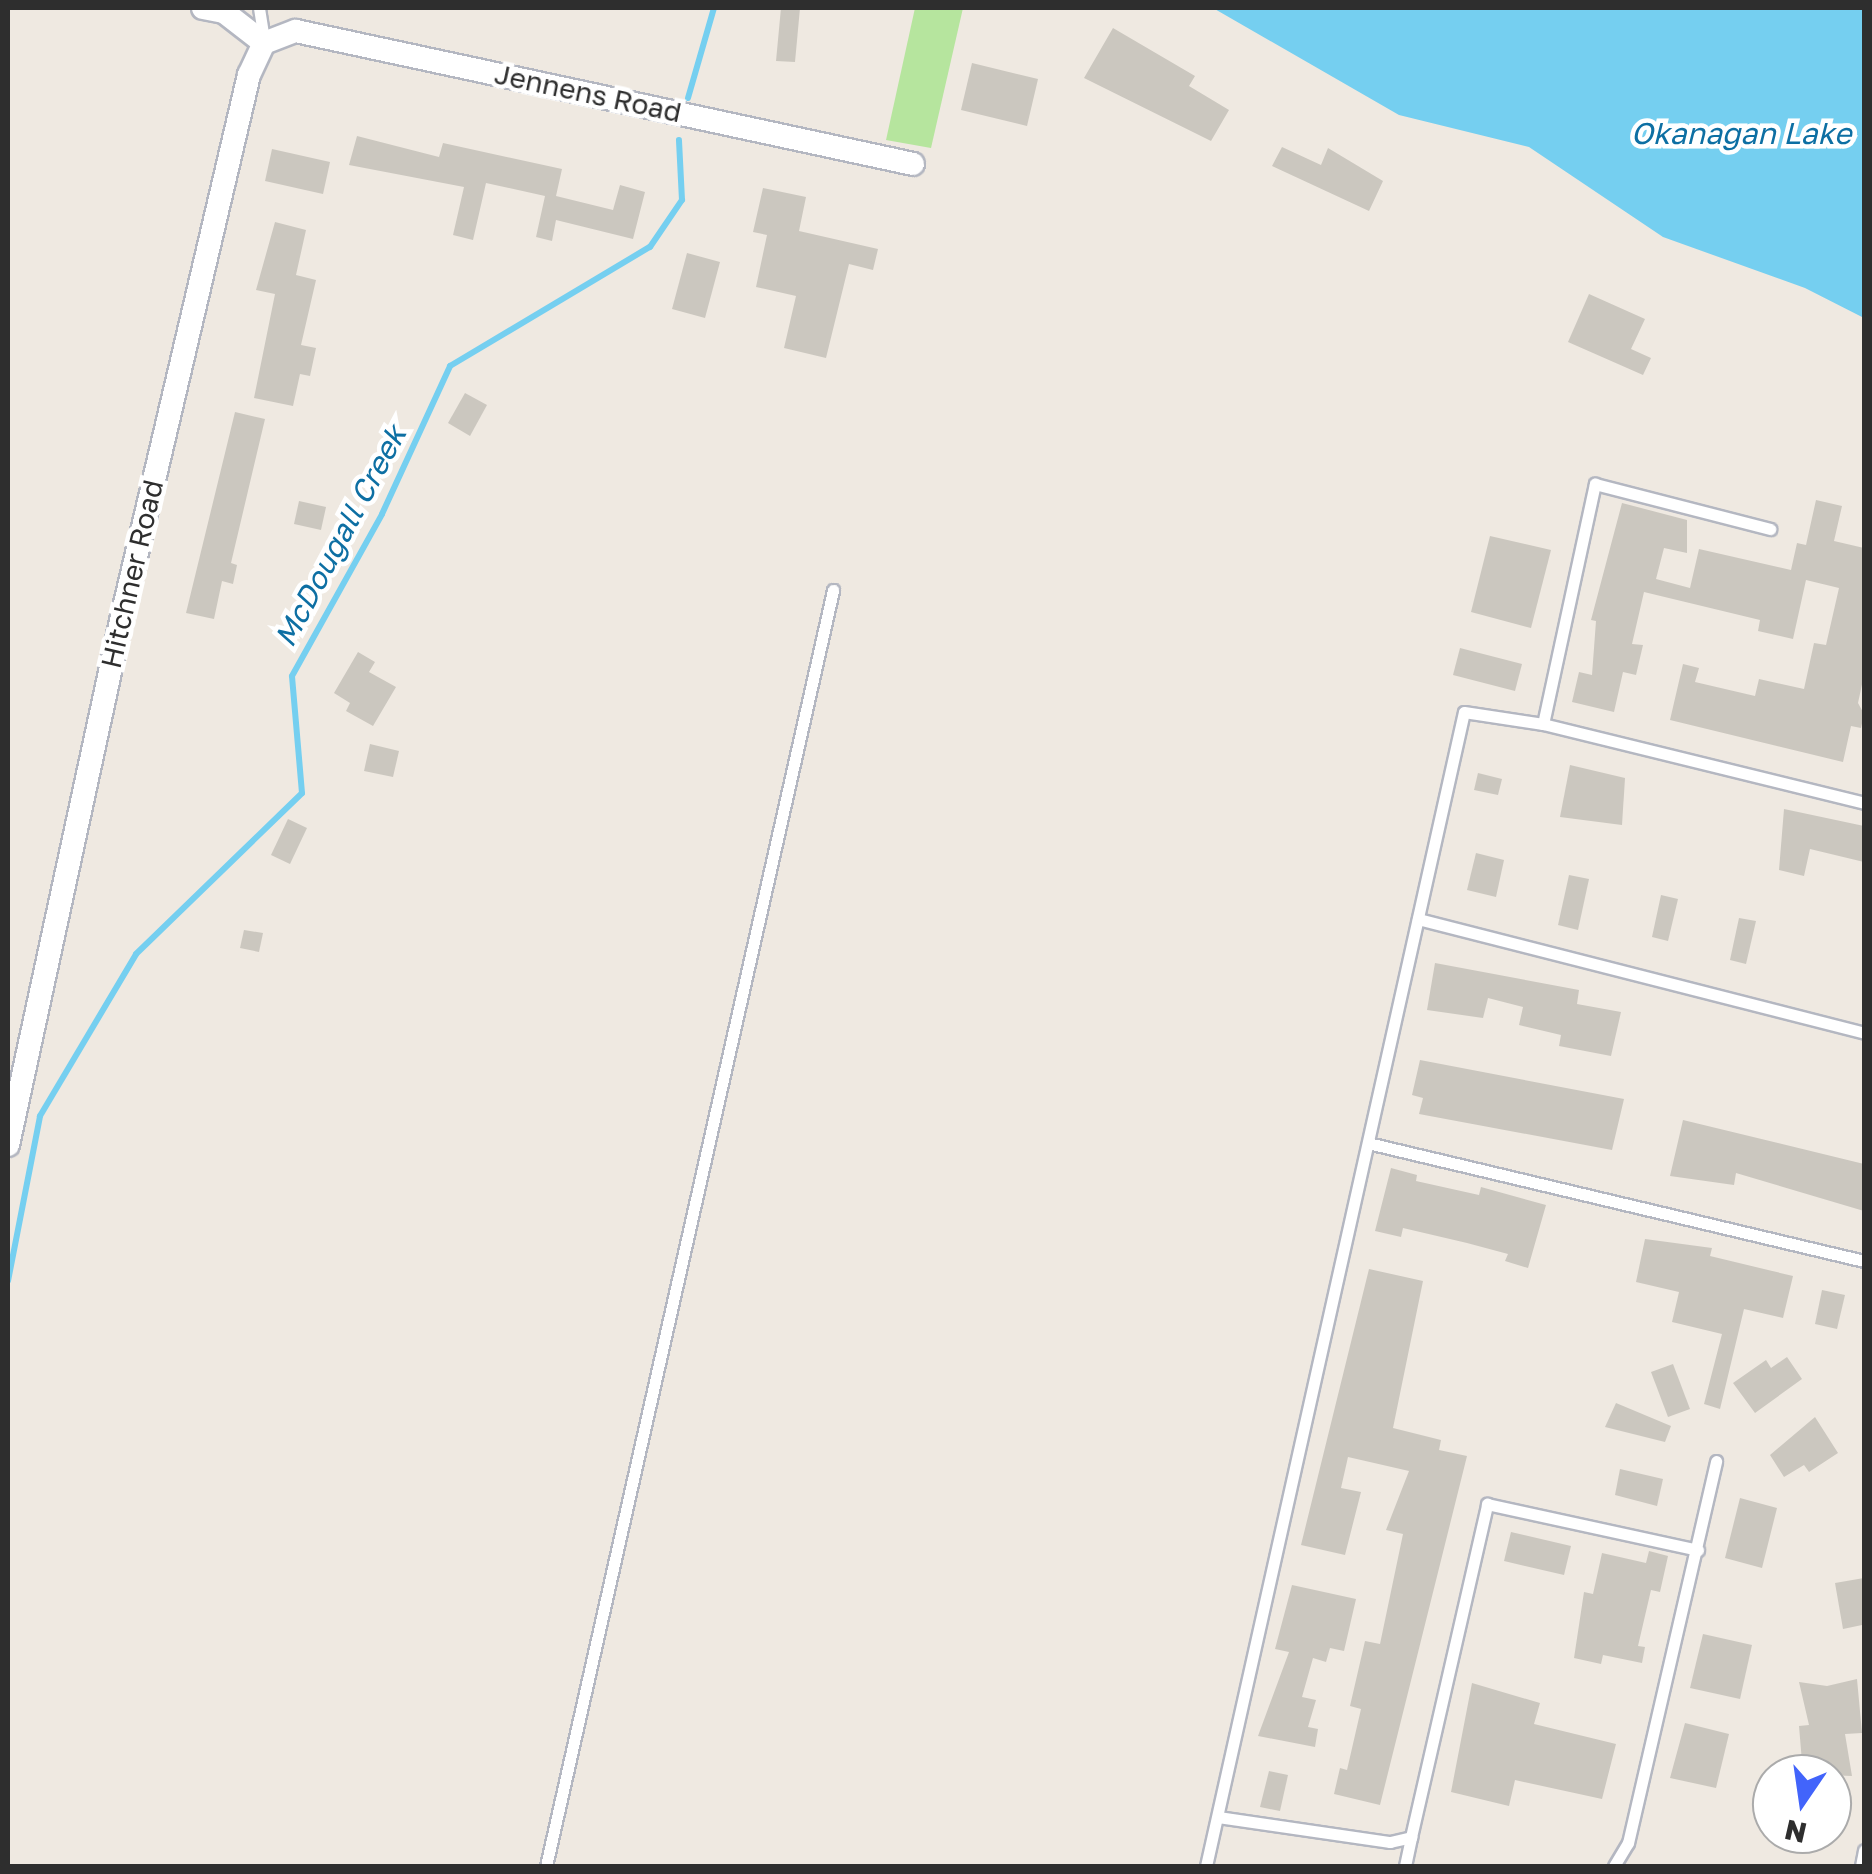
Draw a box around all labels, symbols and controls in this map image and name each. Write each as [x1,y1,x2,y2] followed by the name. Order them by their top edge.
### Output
[492,57,684,129] street label: Jennens Road
[1631,115,1851,151] water label: Okanagan Lake
[267,419,413,653] water label: McDougall Creek
[94,476,170,672] street label: Hitchner Road
[1752,1754,1852,1854] north arrow
[1782,1813,1810,1850] text: N

